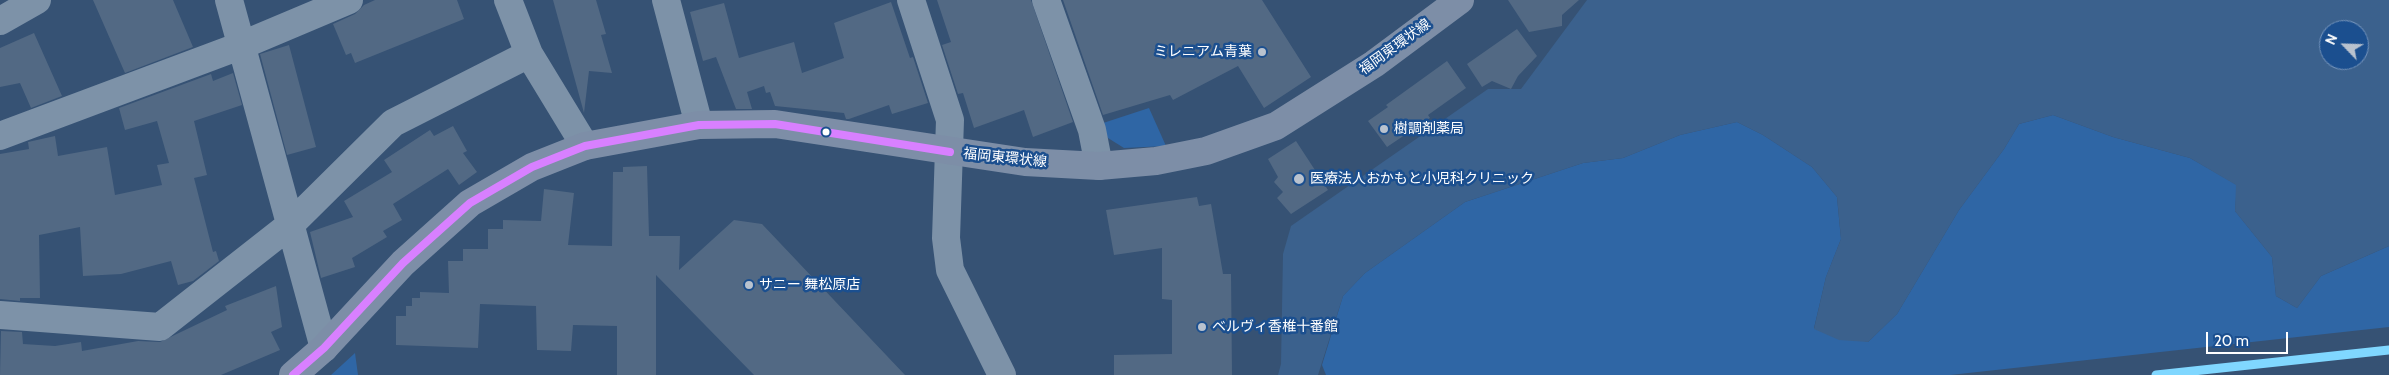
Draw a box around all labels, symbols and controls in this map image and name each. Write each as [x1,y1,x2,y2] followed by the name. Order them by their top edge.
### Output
[1356,16,1434,78] street label: 福岡東環状線
[2319,20,2369,70] north arrow
[2321,31,2341,47] text: N
[1154,44,1252,60] place label: ミレニアム青葉
[1256,46,1268,58] marker: ミレニアム青葉
[1394,121,1464,137] place label: 樹調剤薬局
[1378,123,1390,135] marker: 樹調剤薬局
[821,127,831,137] unlabelled marker
[962,145,1048,171] street label: 福岡東環状線
[1310,171,1534,187] place label: 医療法人おかもと小児科クリニック
[1292,172,1306,186] marker: 医療法人おかもと小児科クリニック
[759,277,860,293] place label: サニー 舞松原店
[743,279,755,291] marker: サニー 舞松原店
[1212,319,1338,335] place label: ベルヴィ香椎十番館
[1196,321,1208,333] marker: ベルヴィ香椎十番館
[2209,322,2292,354] scale bar
[2214,332,2249,350] text: 20 m

